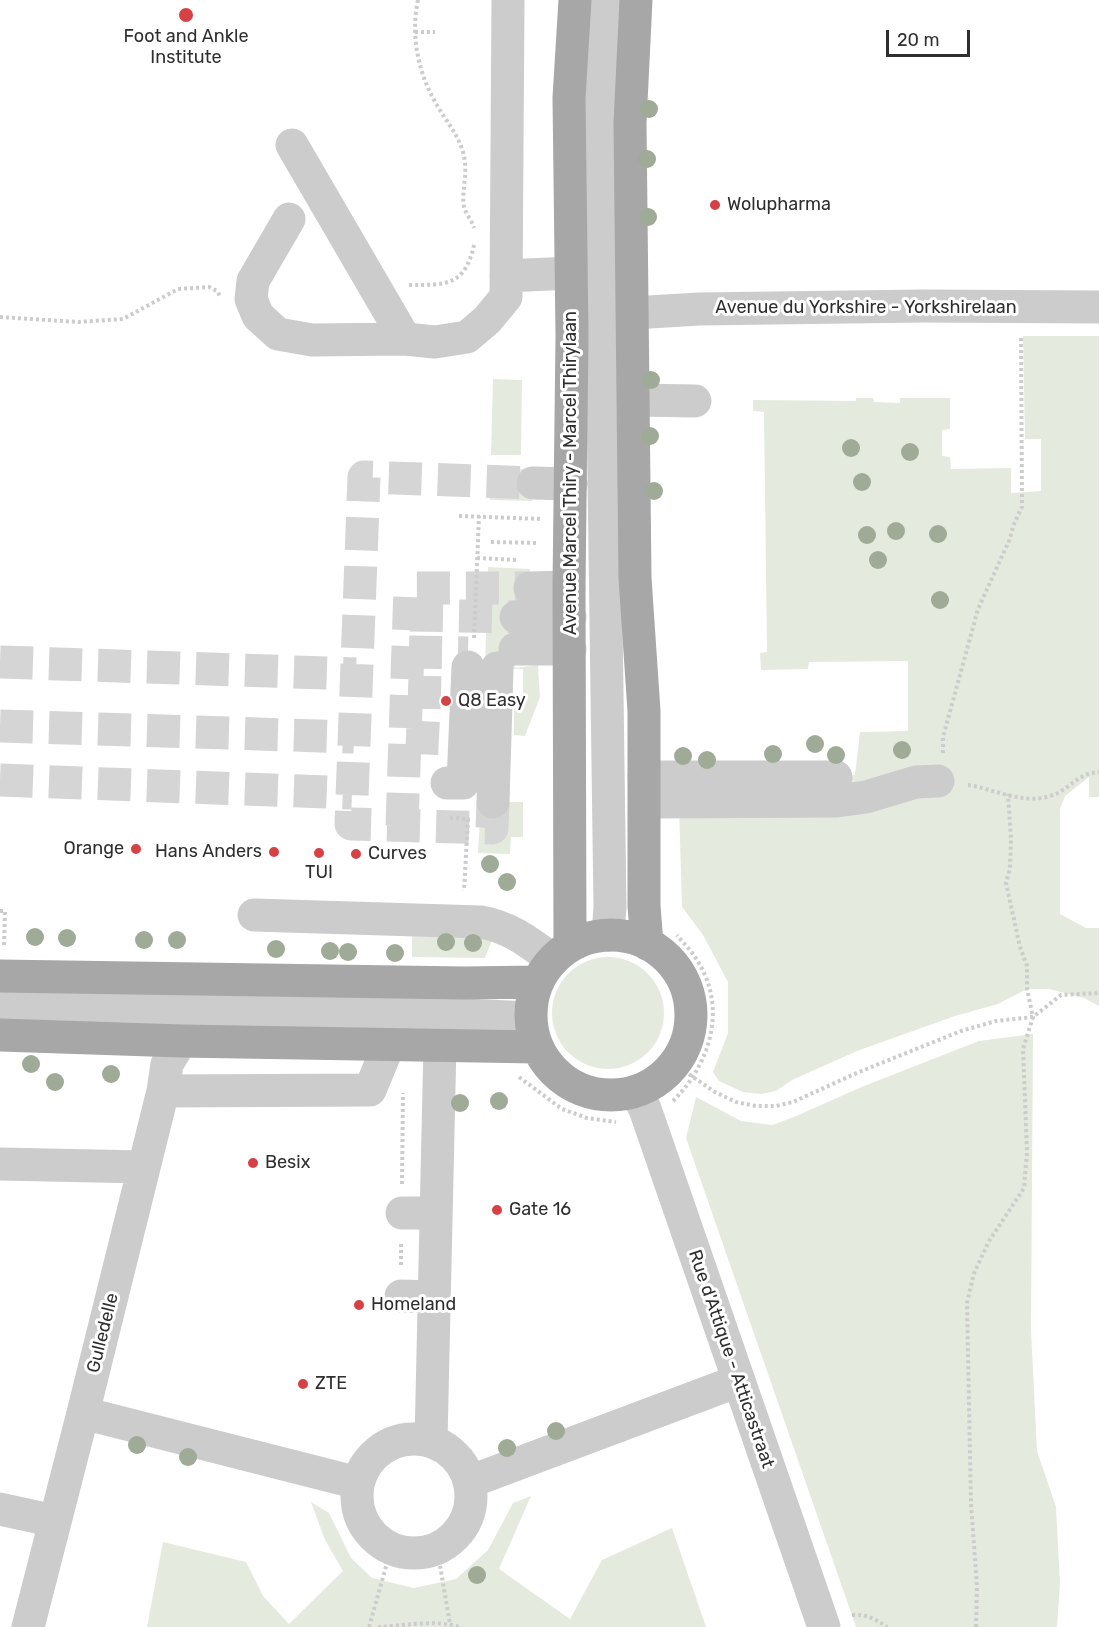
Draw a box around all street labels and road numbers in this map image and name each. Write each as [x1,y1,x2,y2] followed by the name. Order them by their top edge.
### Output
[715,297,1017,319] street label: Avenue du Yorkshire - Yorkshirelaan
[560,311,582,635] street label: Avenue Marcel Thiry - Marcel Thirylaan
[683,1247,779,1471] street label: Rue d'Attique - Atticastraat
[83,1291,123,1375] street label: Gulledelle

